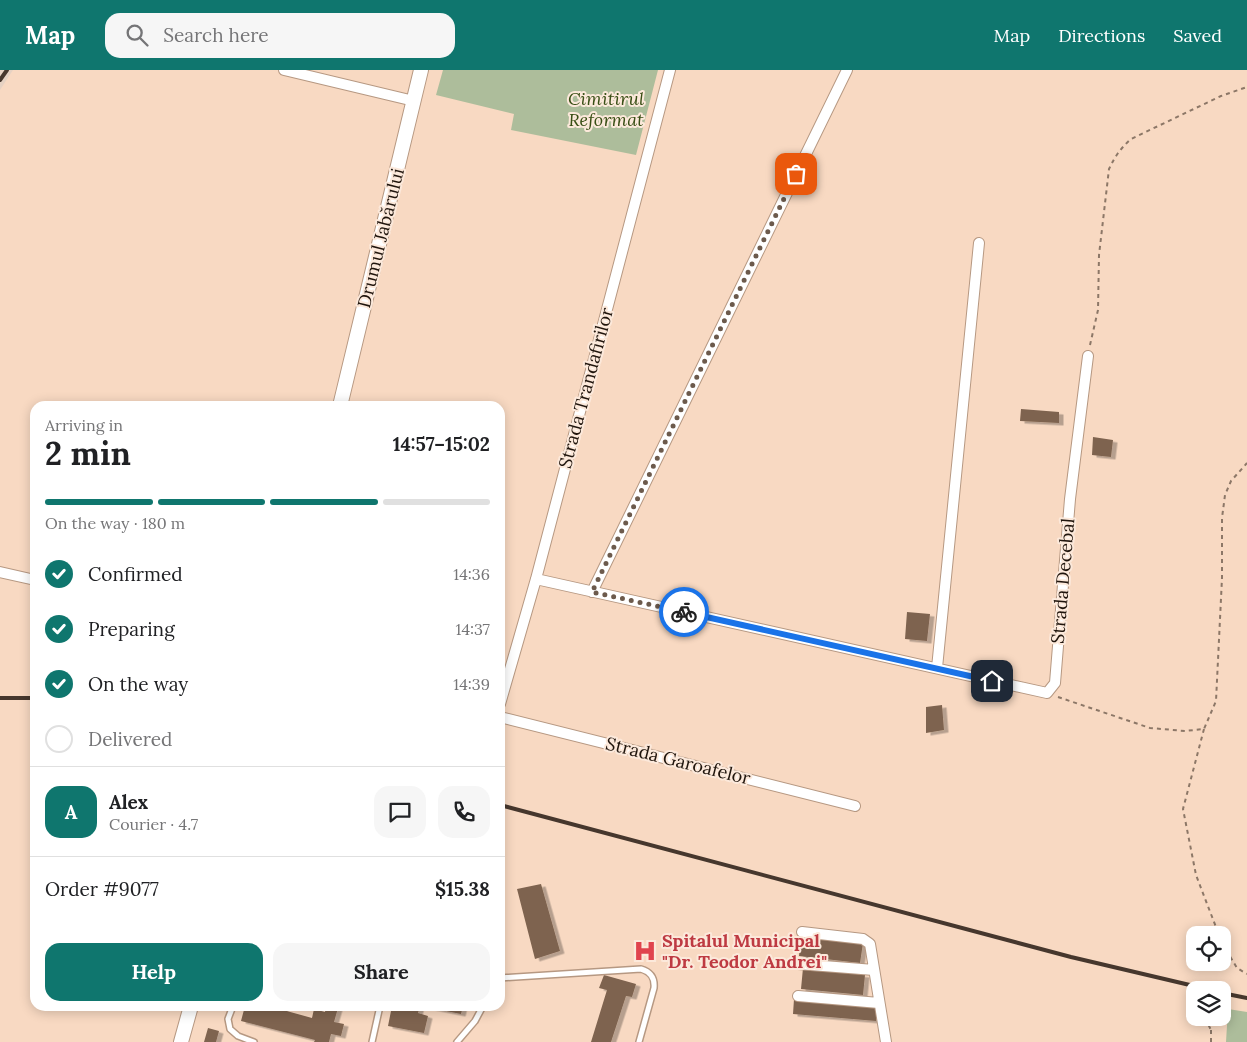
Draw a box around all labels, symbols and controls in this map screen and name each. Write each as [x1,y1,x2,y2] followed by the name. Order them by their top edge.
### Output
[105,13,455,58] search box
[25,20,75,51] text: Map
[123,21,151,49] icon: search
[163,23,269,47] text: Search here
[994,24,1030,47] text: Map
[1058,24,1145,47] text: Directions
[1173,24,1222,47] text: Saved
[568,87,644,131] park label: Cimitirul Reformat
[775,153,817,195] pin
[782,160,810,188] icon: bag
[352,166,409,310] street label: Drumul Jabărului
[553,305,618,471] street label: Strada Trandafirilor
[45,415,123,435] text: Arriving in
[393,432,490,456] text: 14:57–15:02
[45,433,131,474] text: 2 min
[45,513,185,533] text: On the way · 180 m
[1046,517,1079,645] street label: Strada Decebal
[45,560,73,588] icon: check
[88,562,183,586] text: Confirmed
[453,564,490,584] text: 14:36
[659,587,709,637] courier
[670,598,698,626] icon: bike
[45,615,73,643] icon: check
[88,617,175,641] text: Preparing
[456,619,490,639] text: 14:37
[971,660,1013,702] pin
[978,667,1006,695] icon: home
[45,670,73,698] icon: check
[88,672,188,696] text: On the way
[453,674,490,694] text: 14:39
[88,727,172,751] text: Delivered
[603,731,753,790] street label: Strada Garoafelor
[374,786,426,838] button: chat
[438,786,490,838] button: phone
[109,790,148,814] text: Alex
[65,800,77,824] text: A
[109,814,198,834] text: Courier · 4.7
[45,877,159,901] text: Order #9077
[435,877,490,901] text: $15.38
[1186,926,1231,1026] map controls
[1186,926,1231,971] button: locate
[662,929,827,973] place label: Spitalul Municipal "Dr. Teodor Andrei"
[632,938,658,964] hospital icon: Spitalul Municipal "Dr. Teodor Andrei"
[45,943,263,1001] button: Help
[273,943,490,1001] button: Share
[1186,981,1231,1026] button: layers

